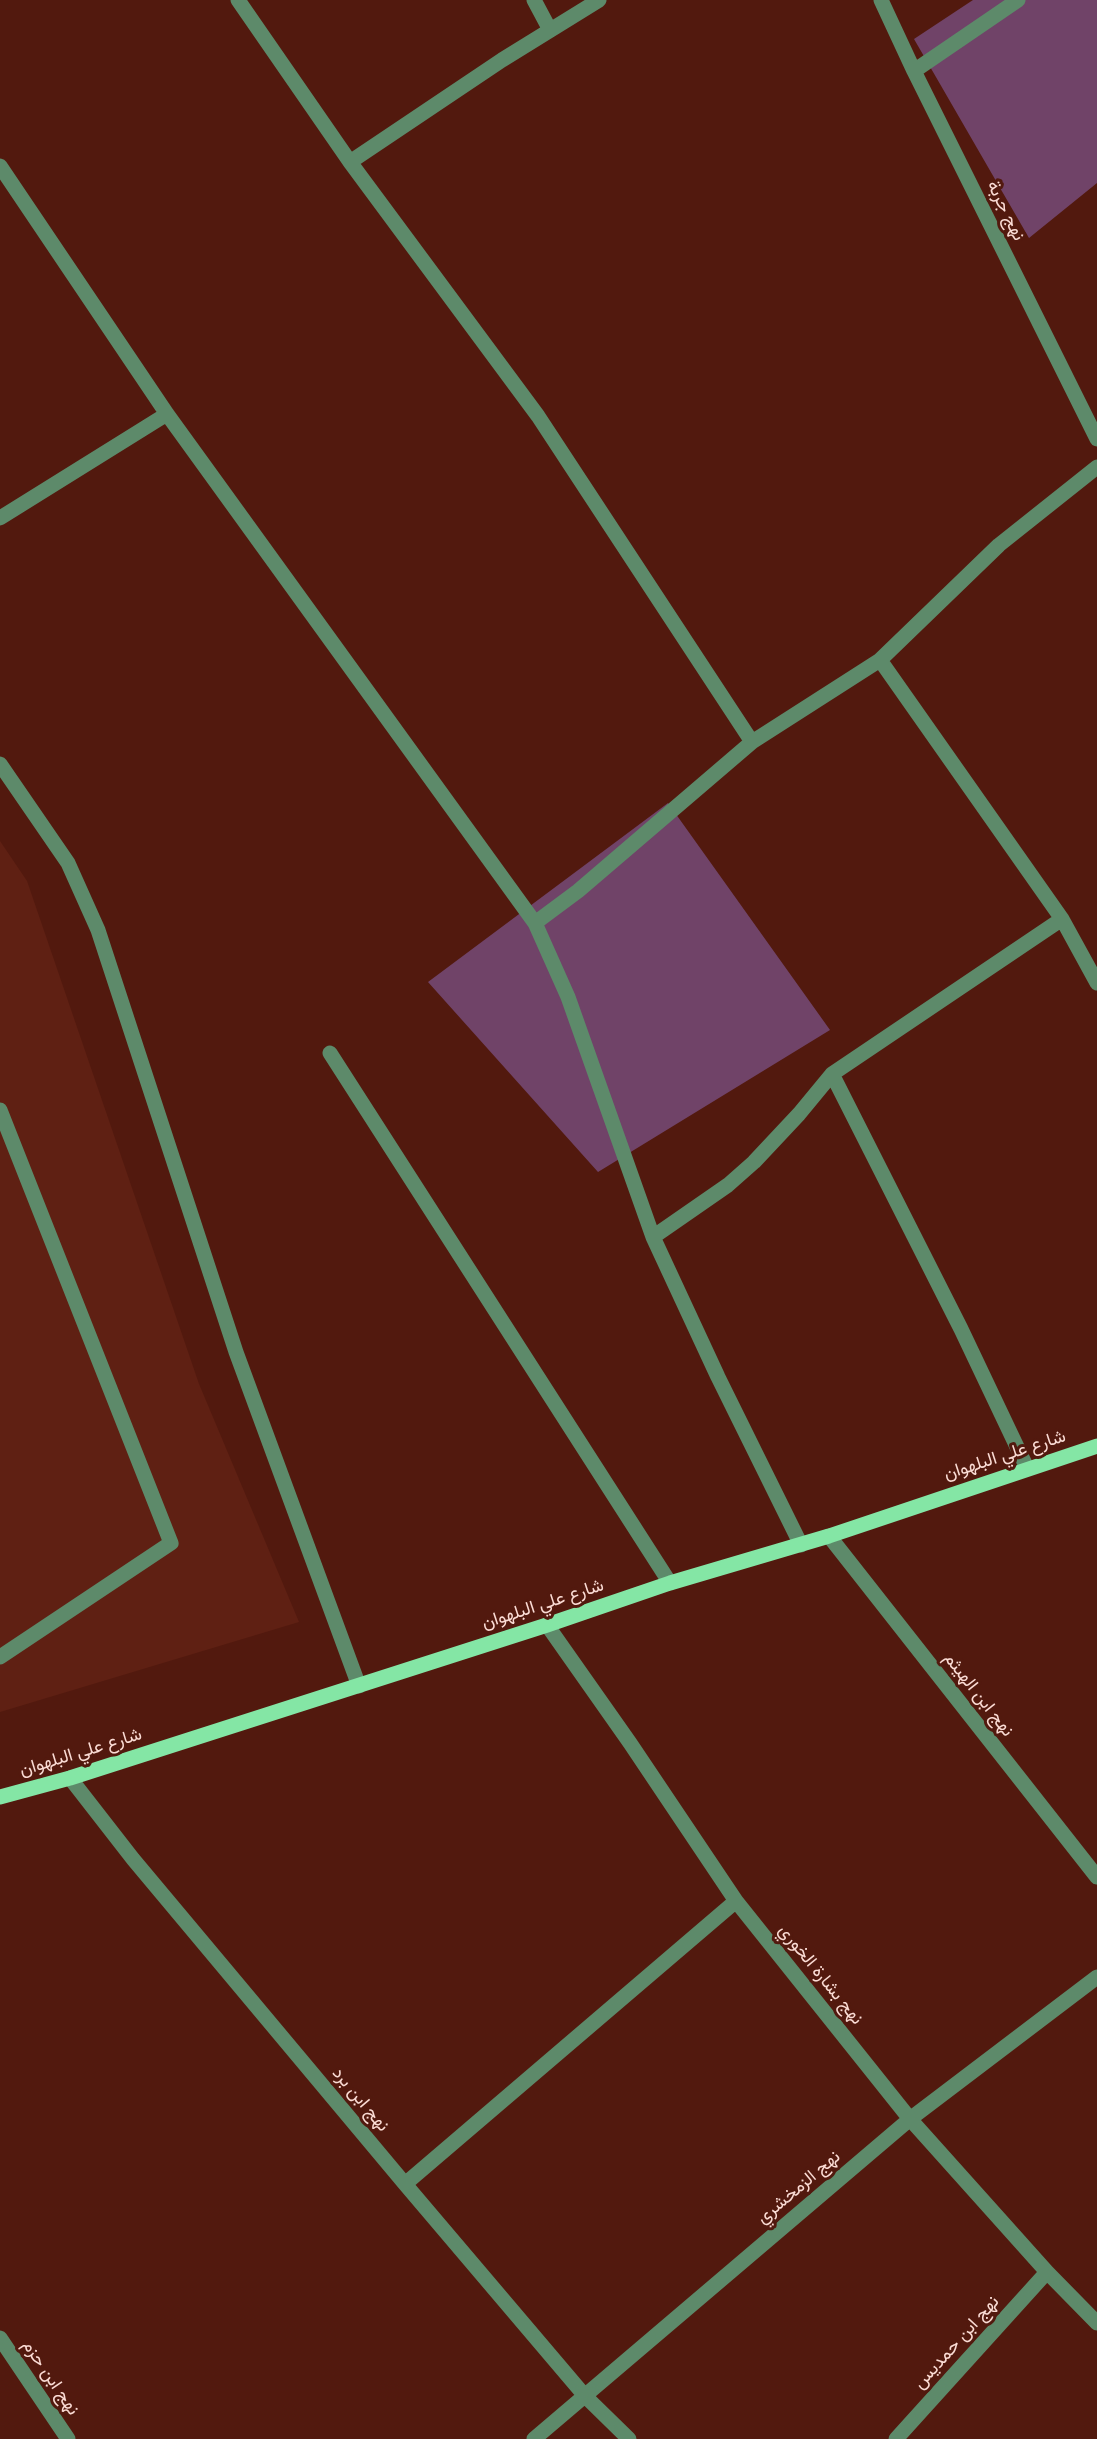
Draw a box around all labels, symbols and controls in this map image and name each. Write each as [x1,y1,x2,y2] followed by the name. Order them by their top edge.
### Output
[981,177,1029,245] street label: نهج جربة
[941,1426,1069,1486] street label: شارع علي البلهوان
[479,1575,607,1635] street label: شارع علي البلهوان
[938,1649,1018,1741] street label: نهج ابن الهيثم
[17,1724,145,1782] street label: شارع علي البلهوان
[773,1921,867,2029] street label: نهج بشارة الخوري
[327,2063,393,2137] street label: نهج ابن برد
[753,2147,845,2229] street label: نهج الزمخشري
[909,2292,1005,2394] street label: نهج ابن حمديس
[17,2336,83,2420] street label: نهج ابن حزم

